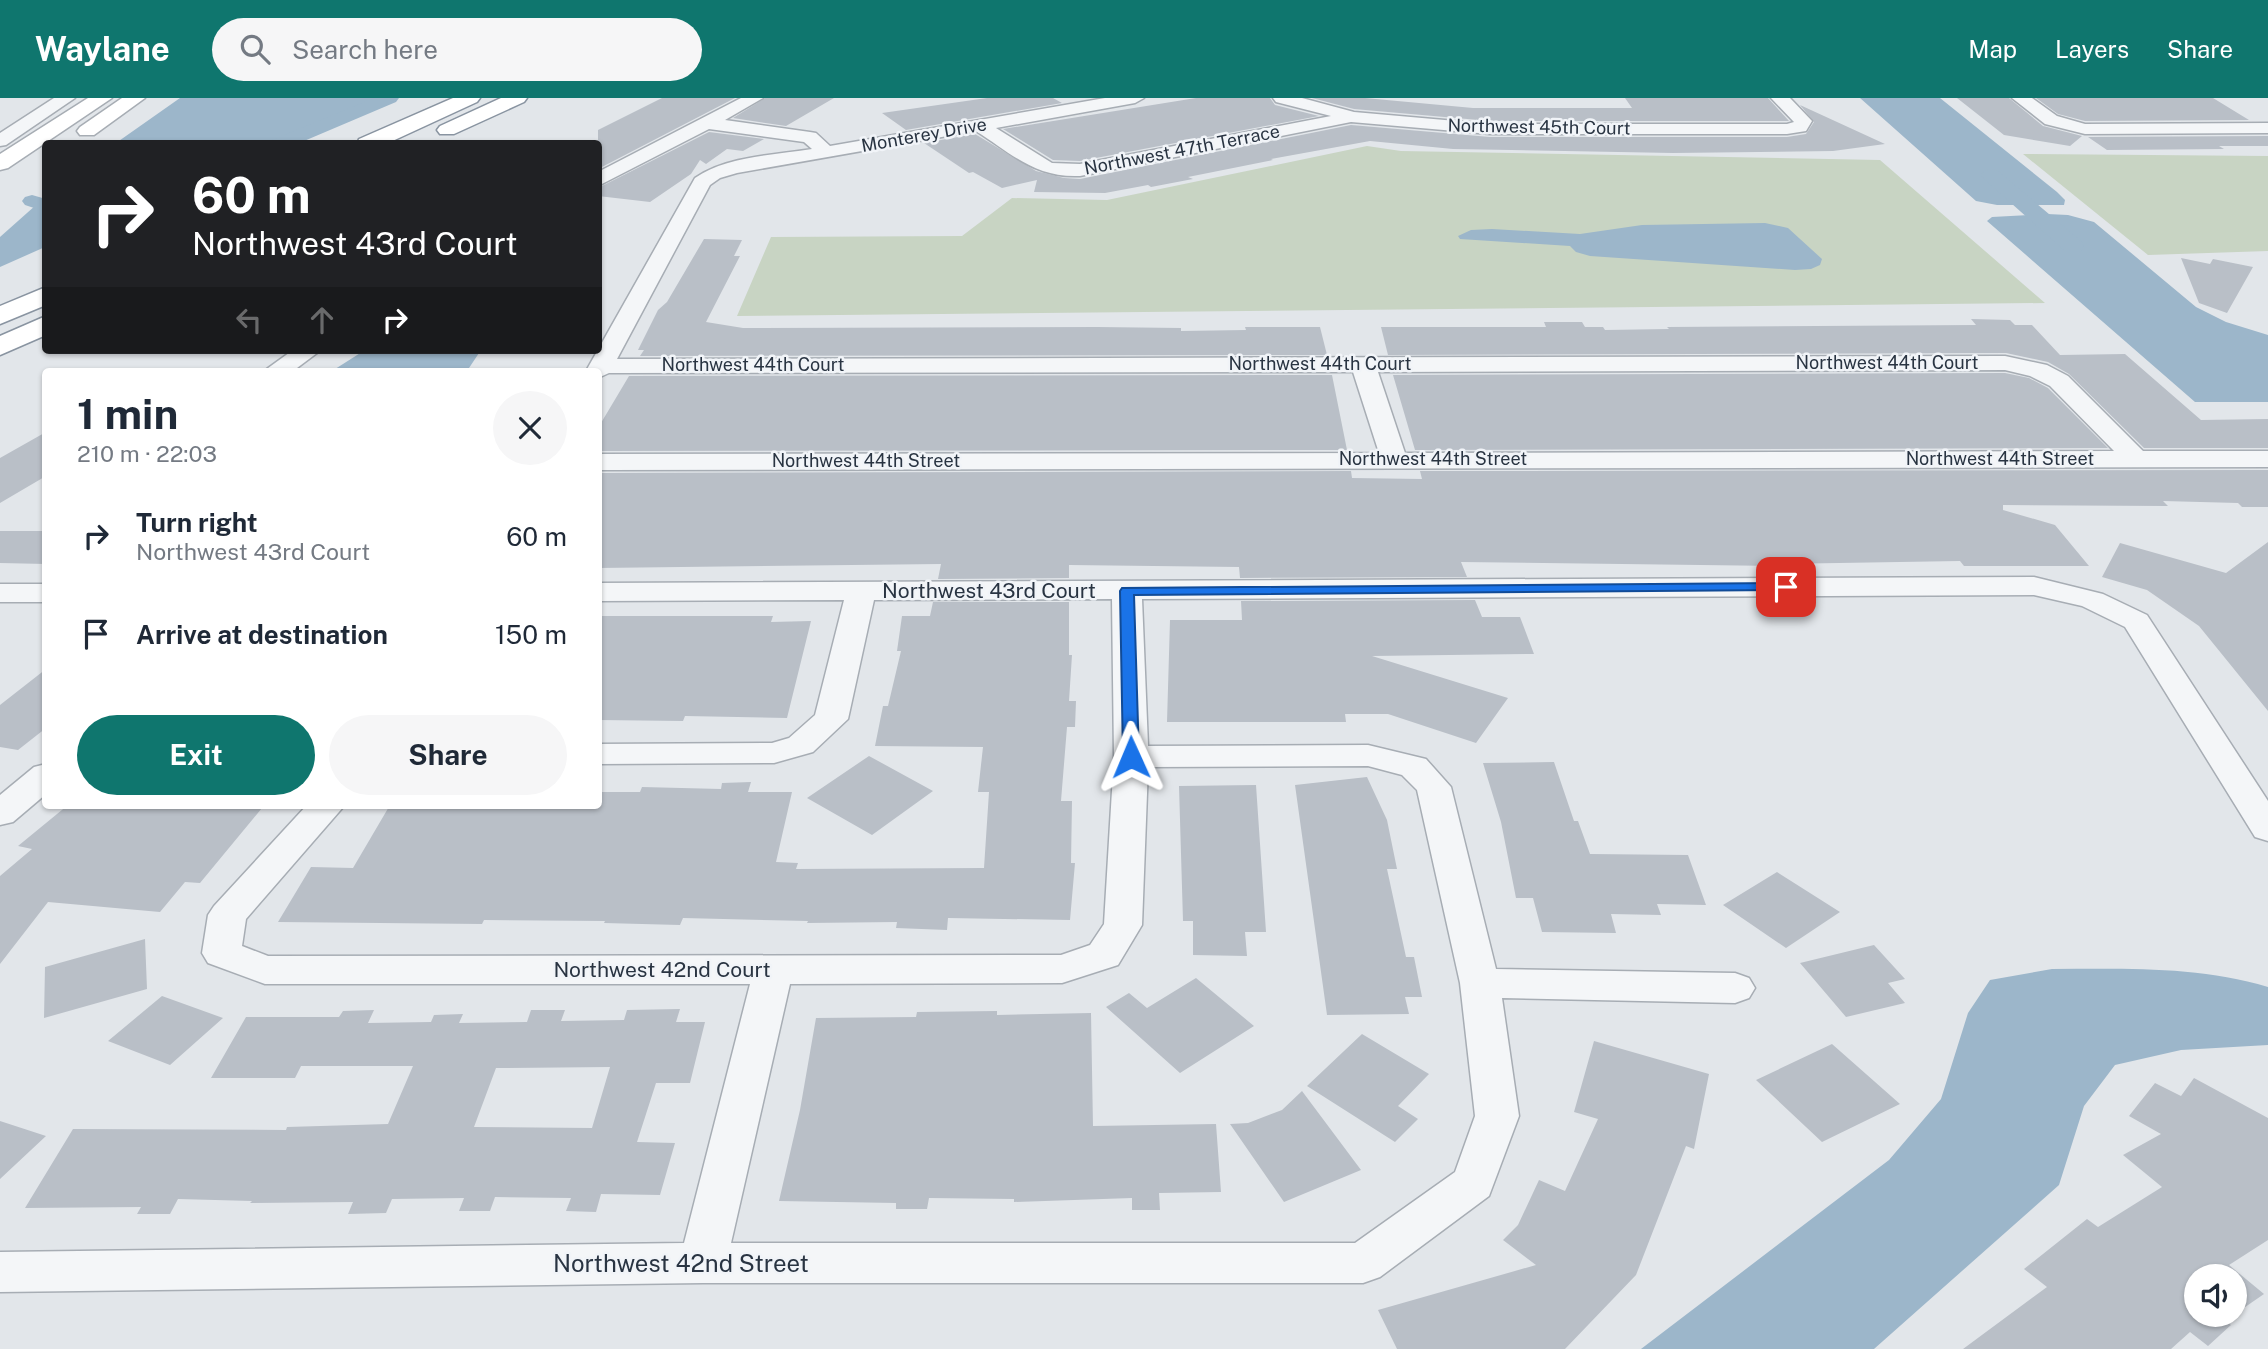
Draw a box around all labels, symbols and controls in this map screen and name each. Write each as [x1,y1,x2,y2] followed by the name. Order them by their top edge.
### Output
[212,18,702,81] search box
[35,30,170,68] text: Waylane
[236,30,274,68] icon: search
[292,34,438,65] text: Search here
[1968,35,2017,63] text: Map
[2055,35,2129,63] text: Layers
[2167,35,2233,63] text: Share
[860,113,988,156] street label: Monterey Drive
[1447,114,1631,139] street label: Northwest 45th Court
[1082,120,1282,179] street label: Northwest 47th Terrace
[192,166,311,224] text: 60 m
[77,168,168,259] icon: right
[192,225,518,262] text: Northwest 43rd Court
[230,301,268,339] icon: left
[303,301,341,339] icon: ahead
[376,301,414,339] icon: right
[1796,352,1979,373] street label: Northwest 44th Court
[1229,353,1412,374] street label: Northwest 44th Court
[662,354,845,375] street label: Northwest 44th Court
[77,389,178,438] text: 1 min
[493,391,567,465] button: close
[77,440,217,467] text: 210 m · 22:03
[1339,448,1527,469] street label: Northwest 44th Street
[1906,448,2094,469] street label: Northwest 44th Street
[772,450,960,471] street label: Northwest 44th Street
[136,507,258,538] text: Turn right
[77,517,115,555] icon: right
[506,521,567,552] text: 60 m
[136,538,370,565] text: Northwest 43rd Court
[1756,557,1816,617] pin
[1767,568,1805,606] icon: arrive
[882,578,1096,603] street label: Northwest 43rd Court
[77,615,115,653] icon: arrive
[136,619,388,650] text: Arrive at destination
[495,619,567,650] text: 150 m
[77,715,315,795] button: Exit
[329,715,567,795] button: Share
[1094,720,1168,794] position arrow
[553,957,771,982] street label: Northwest 42nd Court
[553,1249,809,1277] street label: Northwest 42nd Street
[2184,1264,2247,1327] map controls
[2184,1264,2247,1327] button: sound

